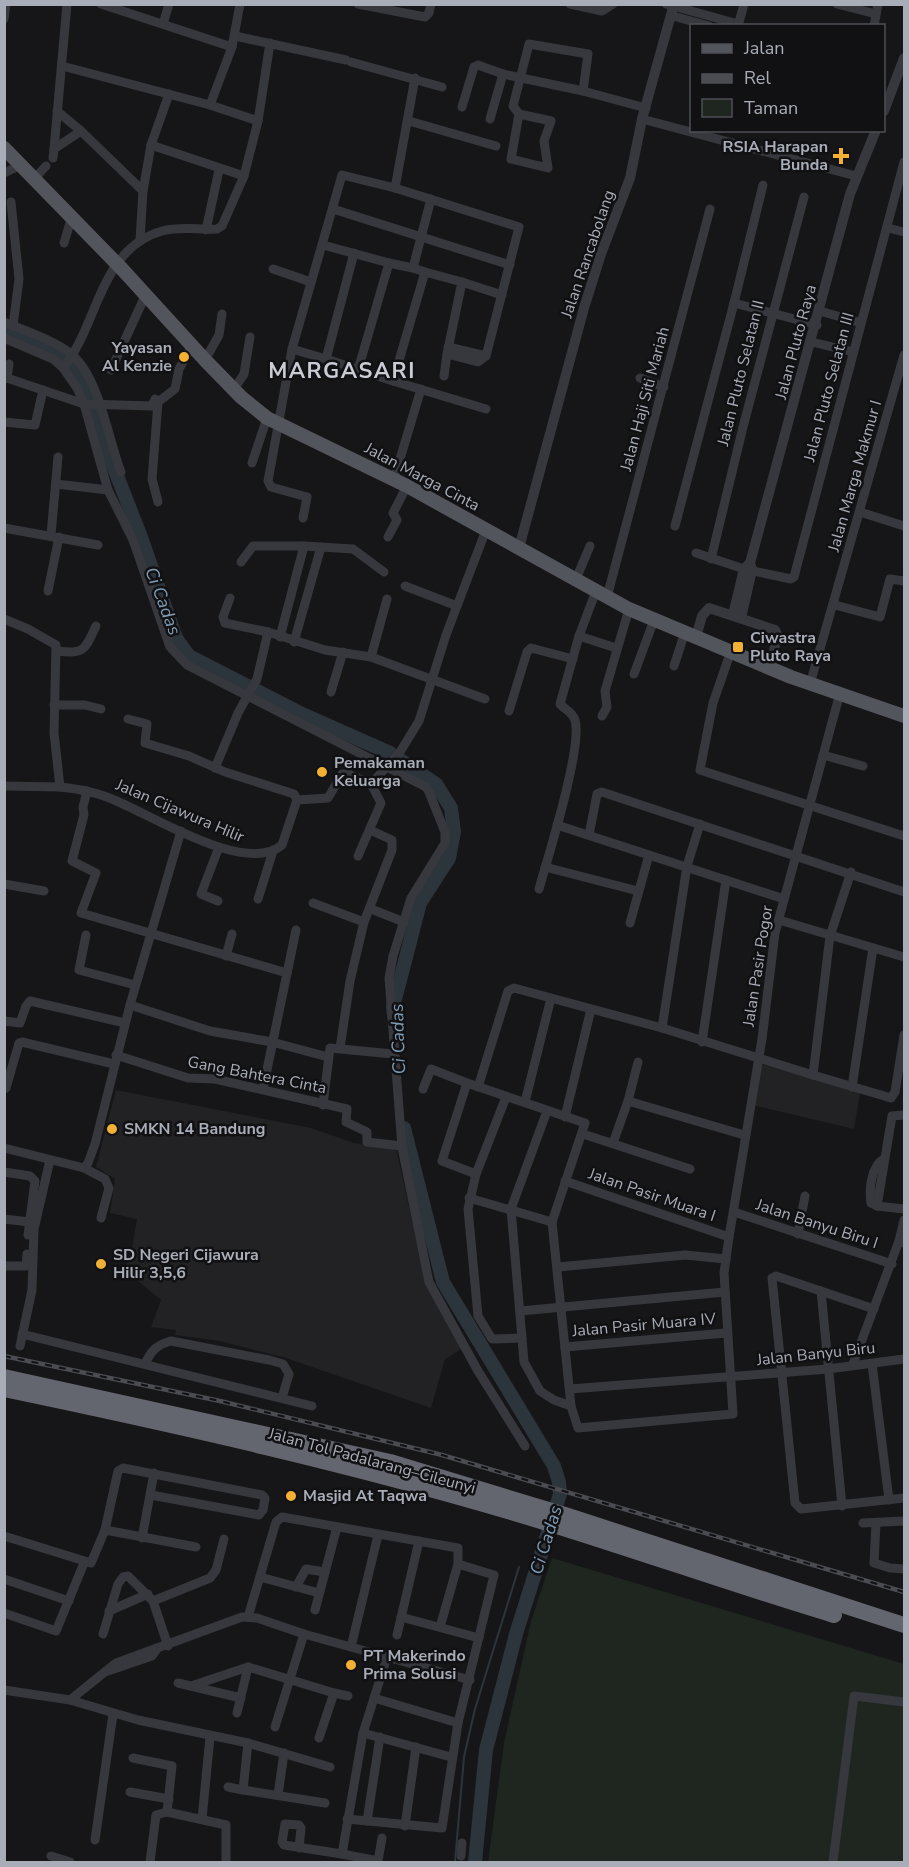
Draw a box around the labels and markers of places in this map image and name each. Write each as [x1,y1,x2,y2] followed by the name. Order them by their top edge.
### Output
[722,136,828,176] place label: RSIA Harapan Bunda
[832,147,850,165] marker: RSIA Harapan Bunda
[102,337,172,377] place label: Yayasan Al Kenzie
[177,350,191,364] marker: Yayasan Al Kenzie
[750,627,831,667] place label: Ciwastra Pluto Raya
[731,640,745,654] marker: Ciwastra Pluto Raya
[334,752,425,792] place label: Pemakaman Keluarga
[315,765,329,779] marker: Pemakaman Keluarga
[124,1118,265,1140] place label: SMKN 14 Bandung
[105,1122,119,1136] marker: SMKN 14 Bandung
[113,1244,259,1284] place label: SD Negeri Cijawura Hilir 3,5,6
[94,1257,108,1271] marker: SD Negeri Cijawura Hilir 3,5,6
[303,1485,427,1507] place label: Masjid At Taqwa
[284,1489,298,1503] marker: Masjid At Taqwa
[363,1645,466,1685] place label: PT Makerindo Prima Solusi
[344,1658,358,1672] marker: PT Makerindo Prima Solusi

